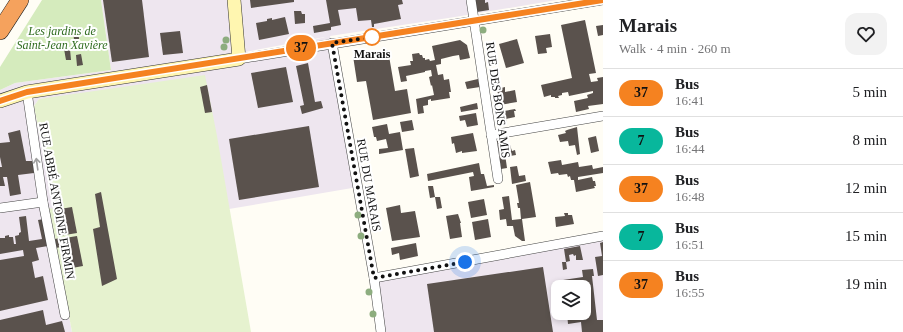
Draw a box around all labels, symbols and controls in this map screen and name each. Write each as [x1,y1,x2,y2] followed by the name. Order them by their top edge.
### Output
[845,13,887,55] button: heart
[619,15,677,36] text: Marais
[16,24,108,52] park label: Les jardins de Saint-Jean Xavière
[363,28,381,46] marker: Marais
[283,35,319,61] line badge: 37
[294,40,308,55] text: 37
[483,41,513,159] street label: RUE DES BONS AMIS
[619,41,731,56] text: Walk · 4 min · 260 m
[354,47,391,61] place label: Marais
[675,76,699,92] text: Bus
[852,84,887,100] text: 5 min
[634,85,648,100] text: 37
[675,93,705,108] text: 16:41
[36,122,78,281] street label: RUE ABBÉ ANTOINE FIRMIN
[675,124,699,140] text: Bus
[852,132,887,148] text: 8 min
[638,133,645,148] text: 7
[354,137,384,233] street label: RUE DU MARAIS
[675,141,705,156] text: 16:44
[33,158,41,171] one-way arrow
[675,172,699,188] text: Bus
[845,180,887,196] text: 12 min
[634,181,648,196] text: 37
[675,189,705,204] text: 16:48
[675,220,699,236] text: Bus
[845,228,887,244] text: 15 min
[638,229,645,244] text: 7
[675,237,705,252] text: 16:51
[455,252,475,272] your location
[675,268,699,284] text: Bus
[845,276,887,292] text: 19 min
[634,277,648,292] text: 37
[551,280,591,320] map controls
[551,280,591,320] button: layers
[675,285,705,300] text: 16:55

